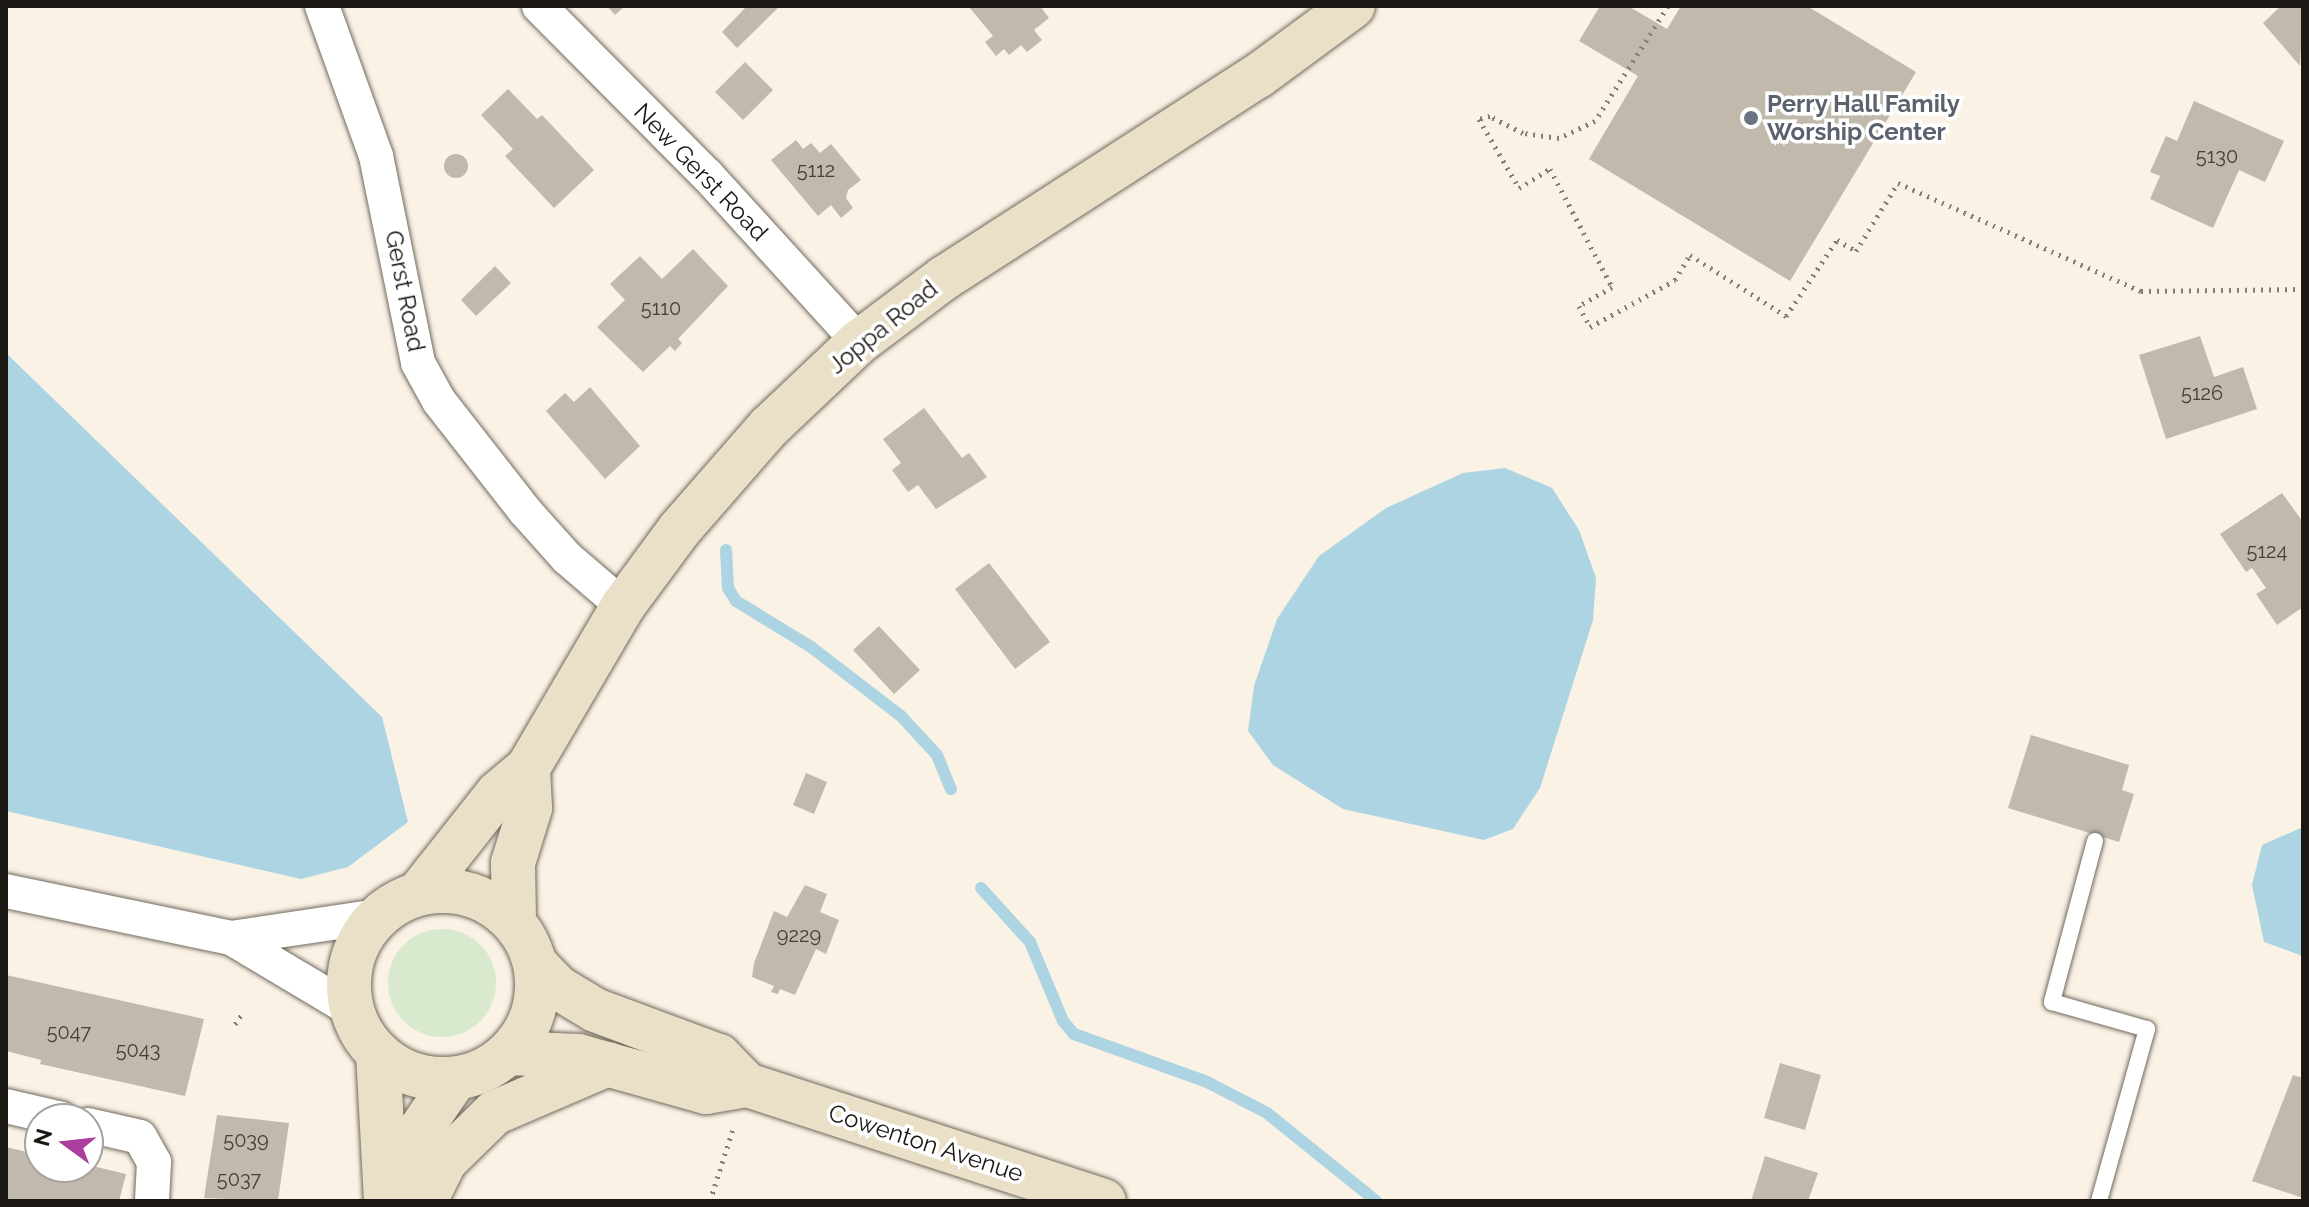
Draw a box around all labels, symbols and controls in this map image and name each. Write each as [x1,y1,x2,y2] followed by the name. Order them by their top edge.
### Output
[1767,90,1961,146] place label: Perry Hall Family Worship Center
[628,97,774,247] street label: New Gerst Road
[1742,109,1760,127] marker: Perry Hall Family Worship Center
[2196,144,2238,168] house number: 5130
[797,158,835,182] house number: 5112
[379,228,431,354] street label: Gerst Road
[823,274,943,380] street label: Joppa Road
[641,296,681,320] house number: 5110
[2181,381,2223,405] house number: 5126
[2247,539,2287,563] house number: 5124
[777,923,821,947] house number: 9229
[47,1020,91,1044] house number: 5047
[116,1038,160,1062] house number: 5043
[825,1098,1027,1188] street label: Cowenton Avenue
[24,1103,104,1183] north arrow
[28,1126,57,1149] text: N
[223,1128,269,1152] house number: 5039
[217,1167,261,1191] house number: 5037

